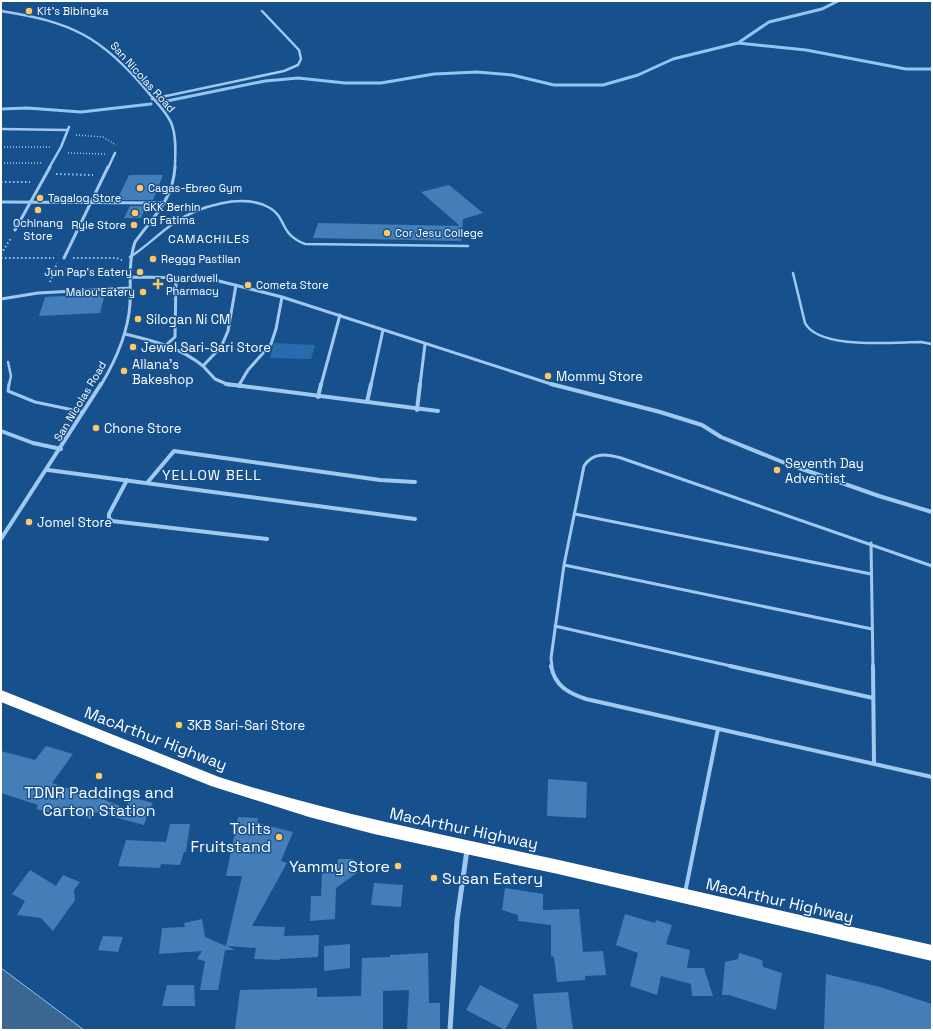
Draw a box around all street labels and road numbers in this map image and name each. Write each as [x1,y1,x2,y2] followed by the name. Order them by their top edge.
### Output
[107,39,179,115] street label: San Nicolas Road
[51,359,109,443] street label: San Nicolas Road
[81,702,230,775] street label: MacArthur Highway
[388,802,540,854] street label: MacArthur Highway
[704,873,856,928] street label: MacArthur Highway

